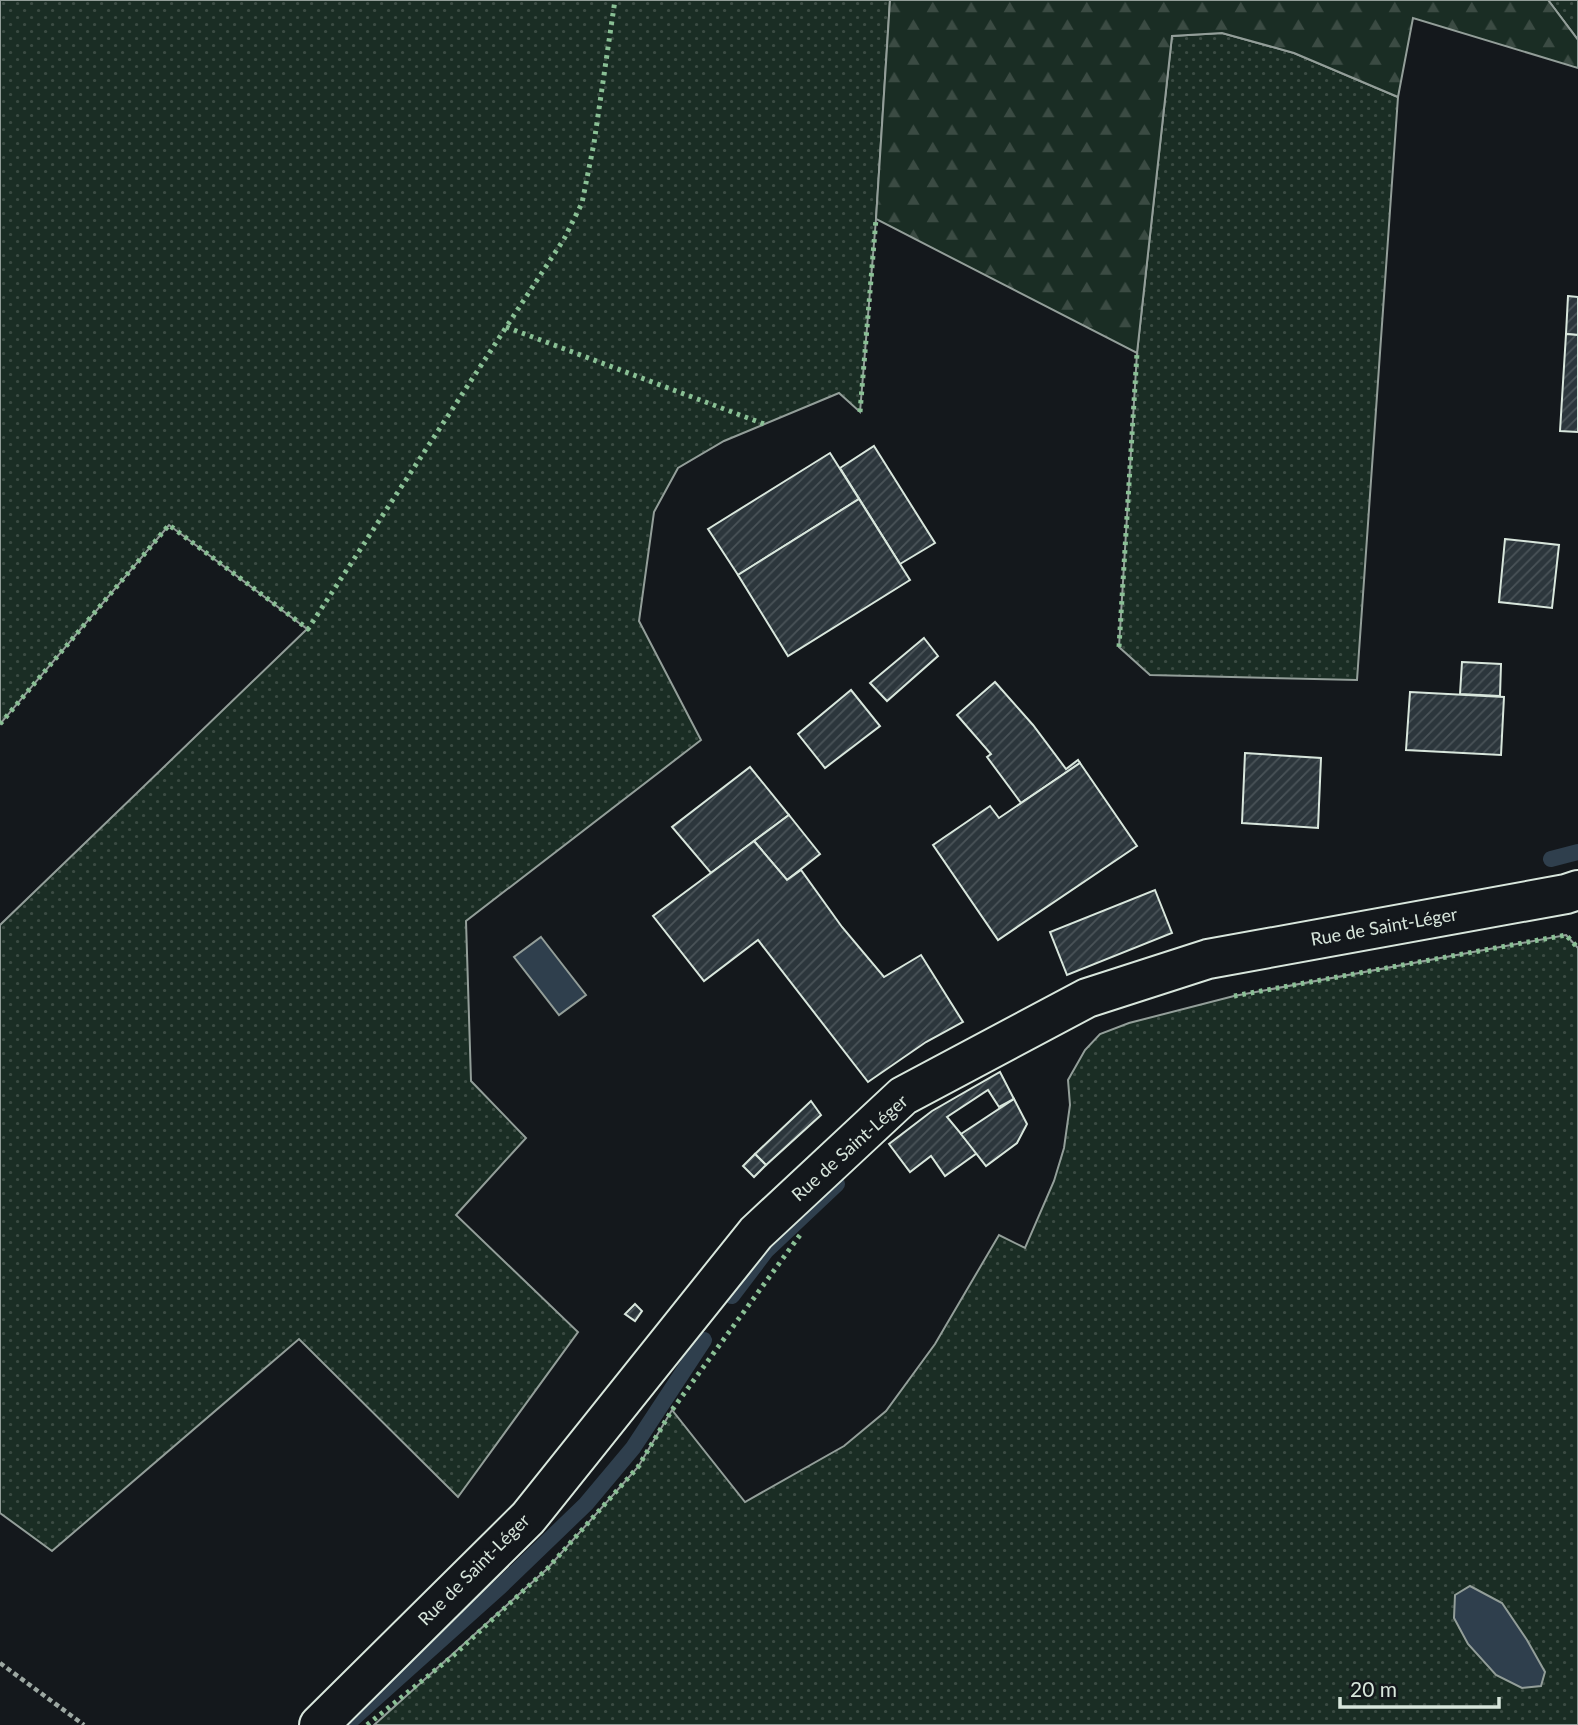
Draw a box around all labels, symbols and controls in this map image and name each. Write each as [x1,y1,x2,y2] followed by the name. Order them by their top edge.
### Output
[1309,902,1459,950] street label: Rue de Saint-Léger
[787,1089,912,1205] street label: Rue de Saint-Léger
[413,1509,534,1630] street label: Rue de Saint-Léger
[1340,1666,1499,1710] scale bar
[1350,1676,1397,1701] text: 20 m

